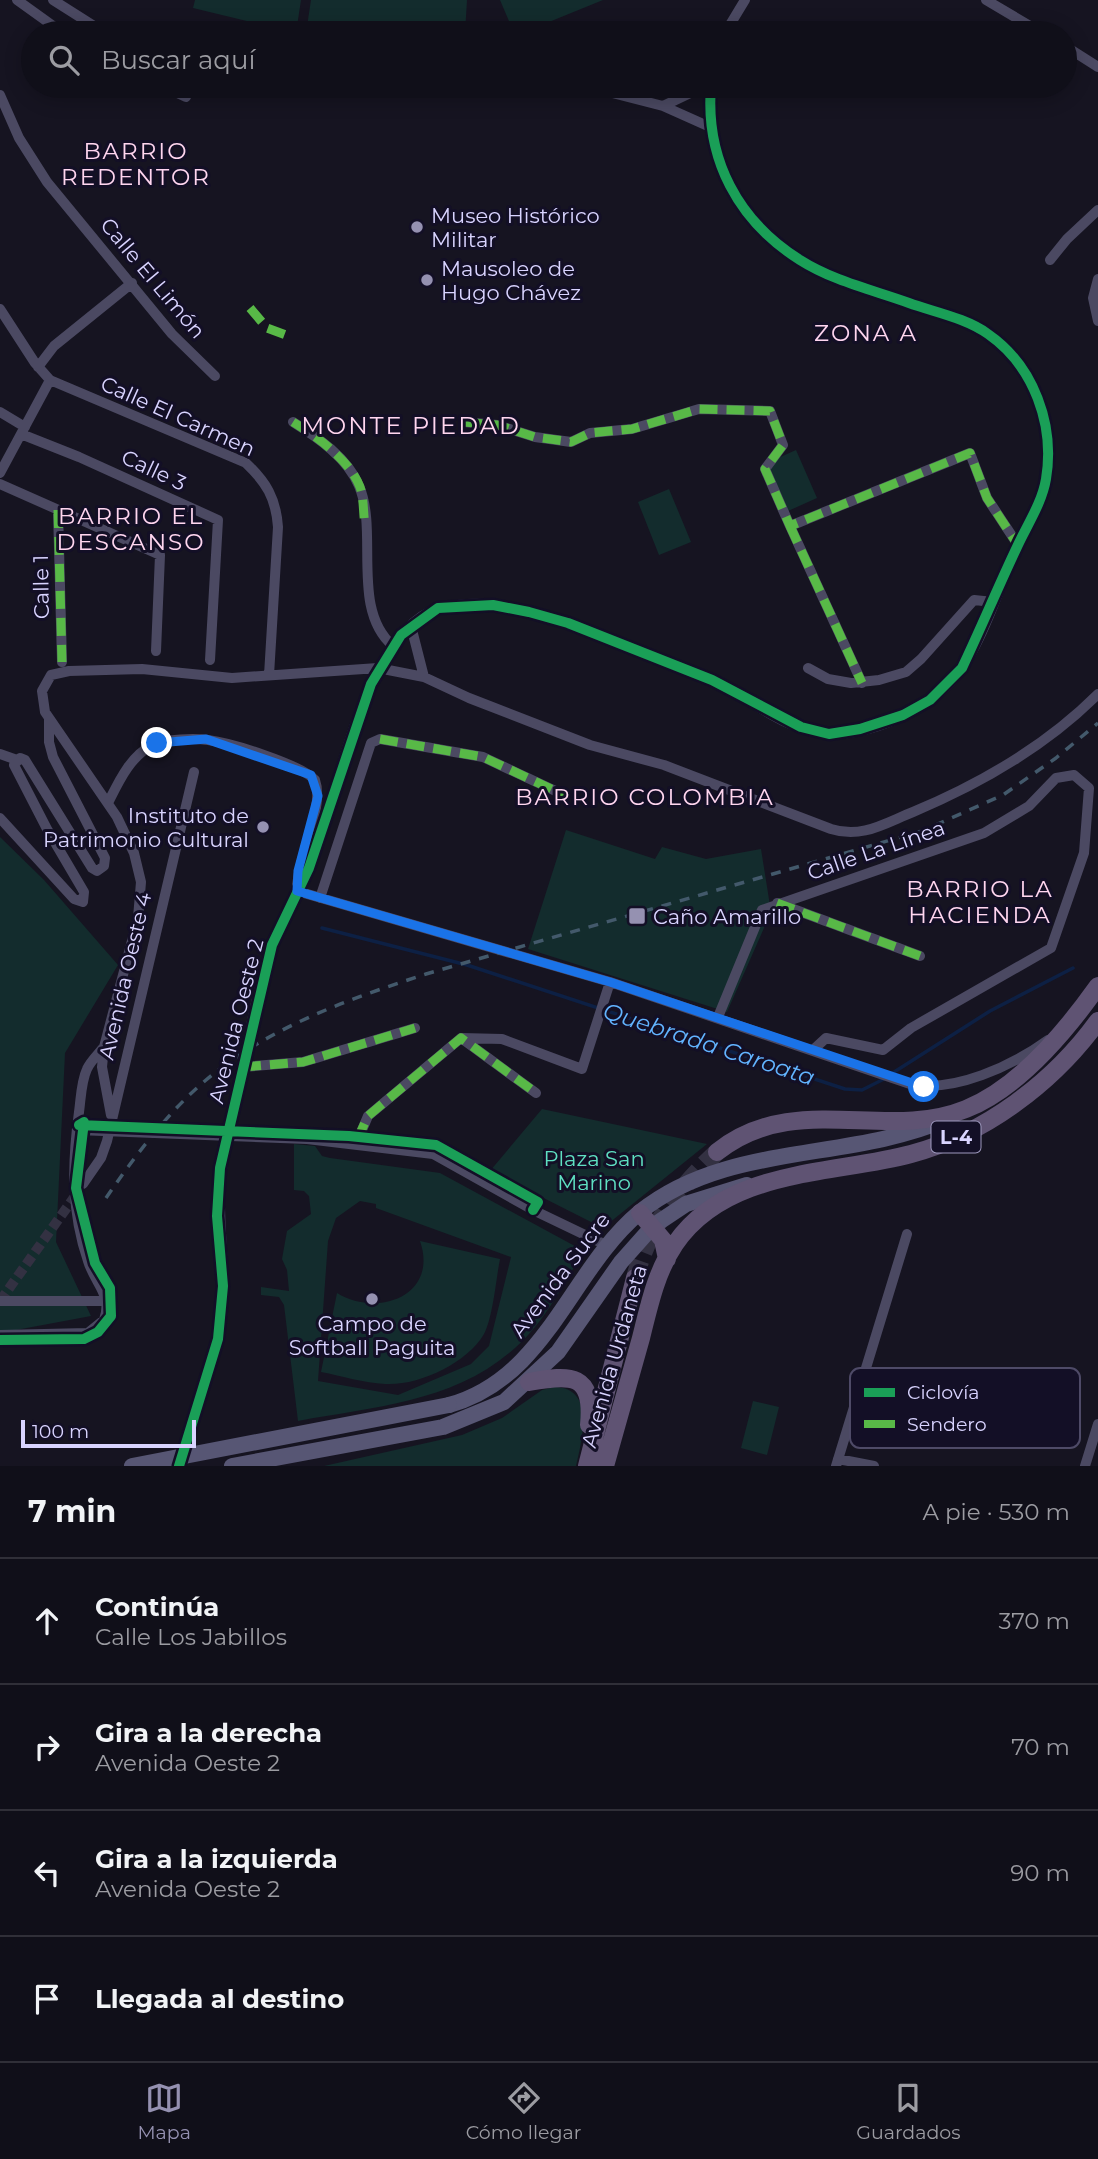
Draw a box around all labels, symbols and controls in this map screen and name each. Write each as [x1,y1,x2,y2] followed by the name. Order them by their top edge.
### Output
[21,21,1077,98] search box
[45,41,83,79] icon: search
[101,44,255,76] text: Buscar aquí
[61,137,211,191] district label: BARRIO REDENTOR
[431,203,600,252] place label: Museo Histórico Militar
[95,213,211,343] street label: Calle El Limón
[409,219,425,235] marker: Museo Histórico Militar
[441,256,581,305] place label: Mausoleo de Hugo Chávez
[419,272,435,288] marker: Mausoleo de Hugo Chávez
[814,319,918,347] district label: ZONA A
[97,371,259,461] street label: Calle El Carmen
[301,411,521,440] district label: MONTE PIEDAD
[118,444,190,496] street label: Calle 3
[56,502,206,556] district label: BARRIO EL DESCANSO
[28,555,54,619] street label: Calle 1
[141,727,172,758] route end
[515,783,775,811] district label: BARRIO COLOMBIA
[43,803,249,852] place label: Instituto de Patrimonio Cultural
[804,815,948,885] street label: Calle La Línea
[255,819,271,835] marker: Instituto de Patrimonio Cultural
[906,875,1054,929] district label: BARRIO LA HACIENDA
[94,890,156,1062] street label: Avenida Oeste 4
[653,904,801,929] place label: Caño Amarillo
[627,906,647,926] marker: Caño Amarillo
[203,936,269,1106] street label: Avenida Oeste 2
[600,997,818,1091] water label: Quebrada Caroata
[908,1071,939,1102] route start
[932,1121,981,1152] road number: L-4
[543,1146,645,1195] park label: Plaza San Marino
[505,1208,615,1342] street label: Avenida Sucre
[576,1262,652,1450] street label: Avenida Urdaneta
[364,1291,380,1307] marker: Campo de Softball Paguita
[289,1311,455,1360] place label: Campo de Softball Paguita
[850,1368,1080,1448] legend
[907,1381,980,1404] text: Ciclovía
[907,1413,987,1436] text: Sendero
[21,1417,196,1449] scale bar
[32,1420,89,1443] text: 100 m
[28,1493,116,1530] text: 7 min
[922,1498,1070,1526] text: A pie · 530 m
[95,1591,219,1623] text: Continúa
[28,1602,66,1640] icon: ahead
[999,1607,1070,1635] text: 370 m
[95,1623,287,1651] text: Calle Los Jabillos
[95,1717,322,1749] text: Gira a la derecha
[28,1728,66,1766] icon: right
[1011,1733,1070,1761] text: 70 m
[95,1749,280,1777] text: Avenida Oeste 2
[95,1843,338,1875] text: Gira a la izquierda
[28,1854,66,1892] icon: left
[1010,1859,1070,1887] text: 90 m
[95,1875,280,1903] text: Avenida Oeste 2
[28,1980,66,2018] icon: arrive
[95,1983,344,2015] text: Llegada al destino
[137,2079,191,2144] tab: Mapa
[466,2079,581,2144] tab: Cómo llegar
[856,2079,961,2144] tab: Guardados

